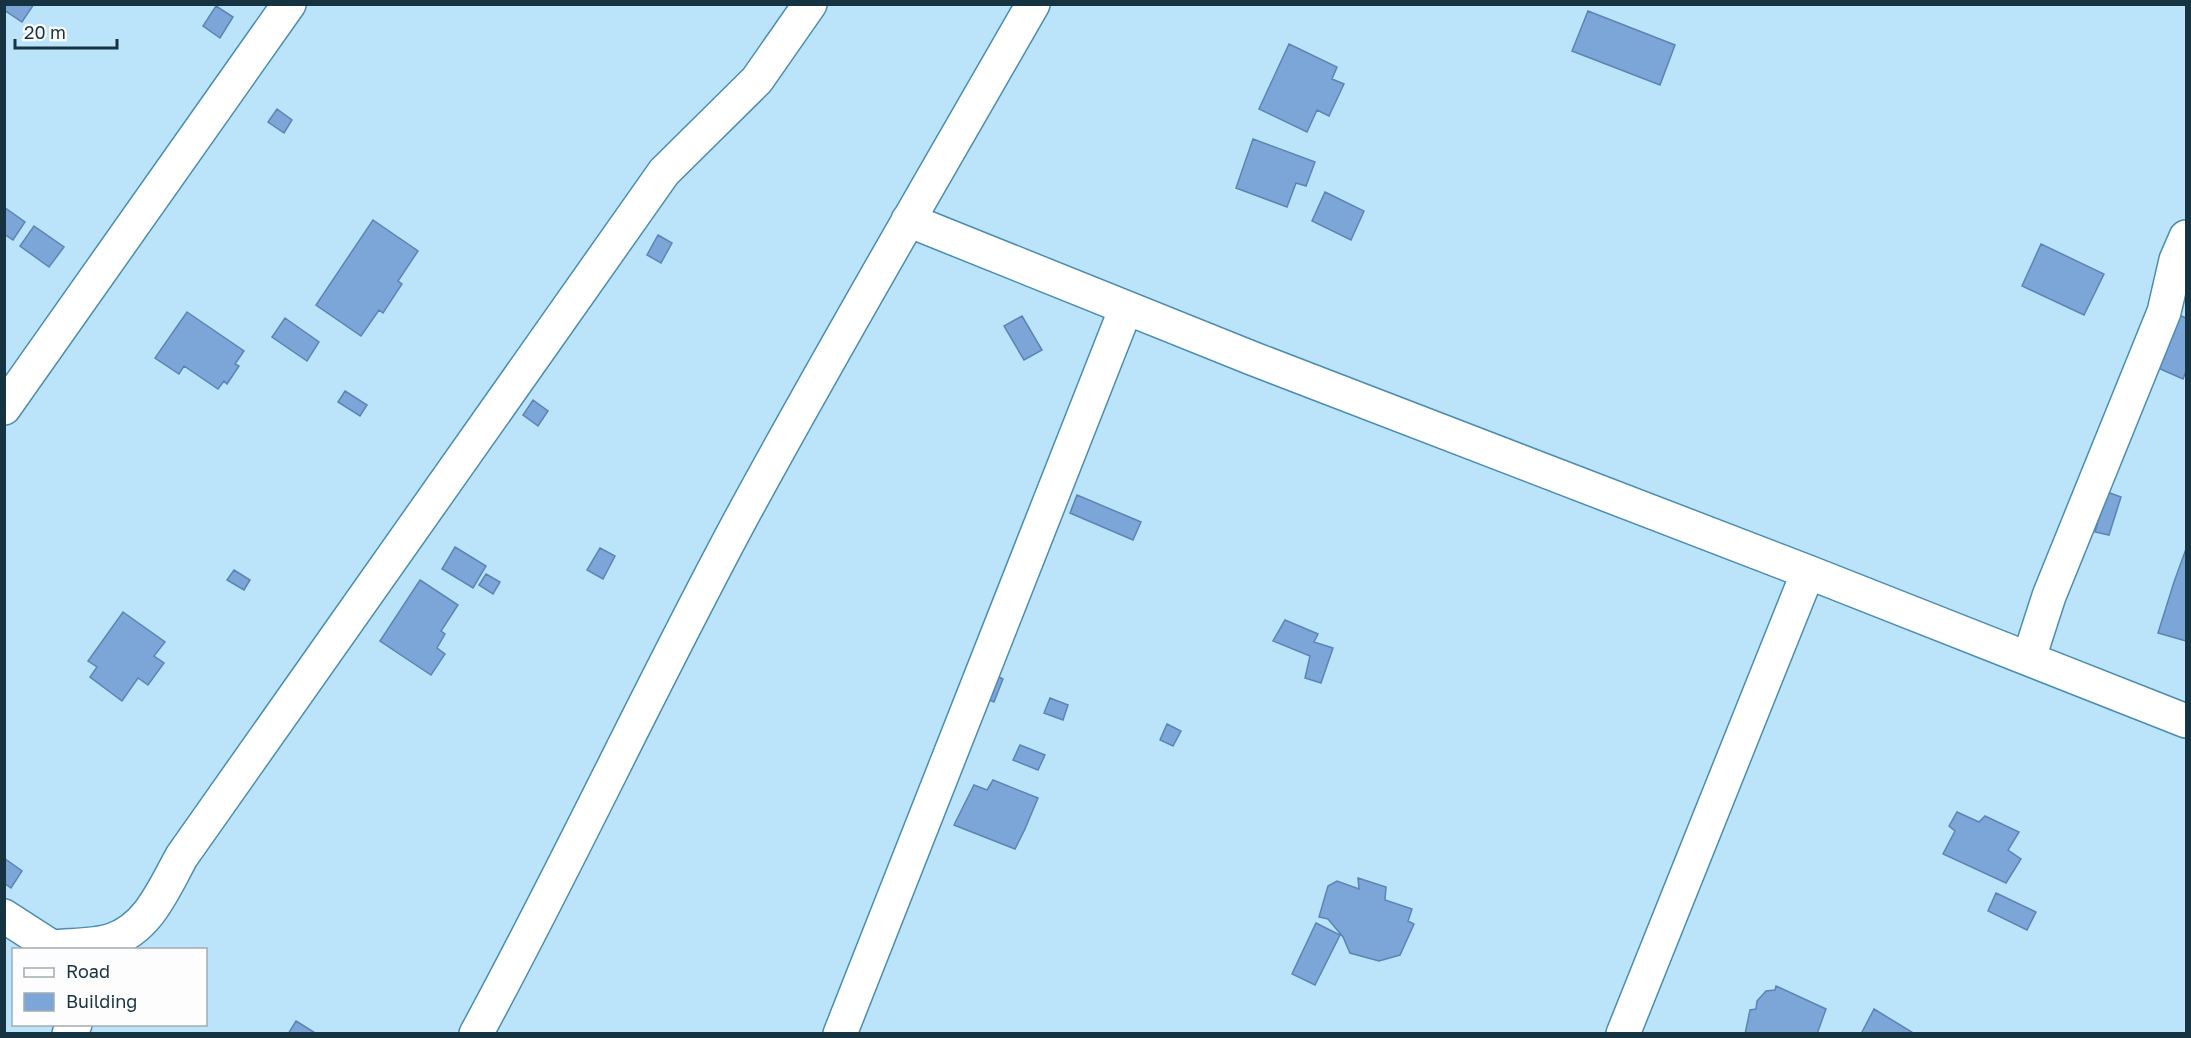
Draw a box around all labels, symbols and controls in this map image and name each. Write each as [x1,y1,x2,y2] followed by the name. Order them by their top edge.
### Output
[15,12,117,50] scale bar
[24,21,66,43] text: 20 m
[12,948,207,1026] legend
[66,960,110,982] text: Road
[66,990,137,1012] text: Building

